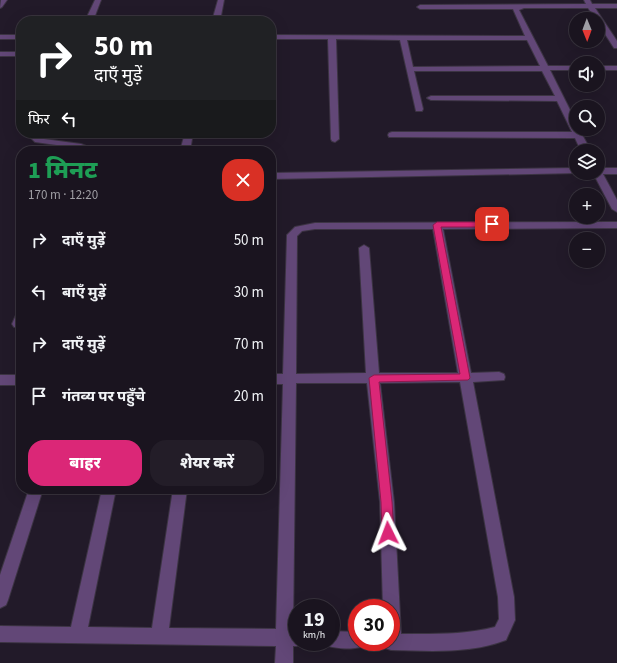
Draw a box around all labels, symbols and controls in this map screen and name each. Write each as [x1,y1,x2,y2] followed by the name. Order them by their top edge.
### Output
[569,12,605,48] north arrow
[569,12,605,268] map controls
[94,26,153,66] text: 50 m
[28,32,80,84] icon: right
[569,56,605,92] button: sound
[94,63,142,88] text: दाएँ मुड़ें
[569,100,605,136] button: search
[58,108,80,130] icon: left
[28,109,50,130] text: फिर
[569,144,605,180] button: layers
[28,153,97,188] text: 1 मिनट
[222,159,264,201] button: close
[28,186,98,204] text: 170 m · 12:20
[569,188,605,224] button: +
[475,207,509,241] pin
[481,213,503,235] icon: arrive
[28,229,50,251] icon: right
[62,230,105,251] text: दाएँ मुड़ें
[234,230,264,251] text: 50 m
[569,232,605,268] button: −
[28,281,50,303] icon: left
[62,282,106,303] text: बाएँ मुड़ें
[234,282,264,303] text: 30 m
[28,333,50,355] icon: right
[62,334,105,355] text: दाएँ मुड़ें
[234,334,264,355] text: 70 m
[28,385,50,407] icon: arrive
[62,386,145,407] text: गंतव्य पर पहुँचे
[234,386,264,407] text: 20 m
[28,440,142,486] button: बाहर
[150,440,264,486] button: शेयर करें
[367,512,409,554] position arrow
[348,599,400,651] speed limit sign: 30
[303,606,325,634] text: 19
[303,628,325,642] text: km/h

